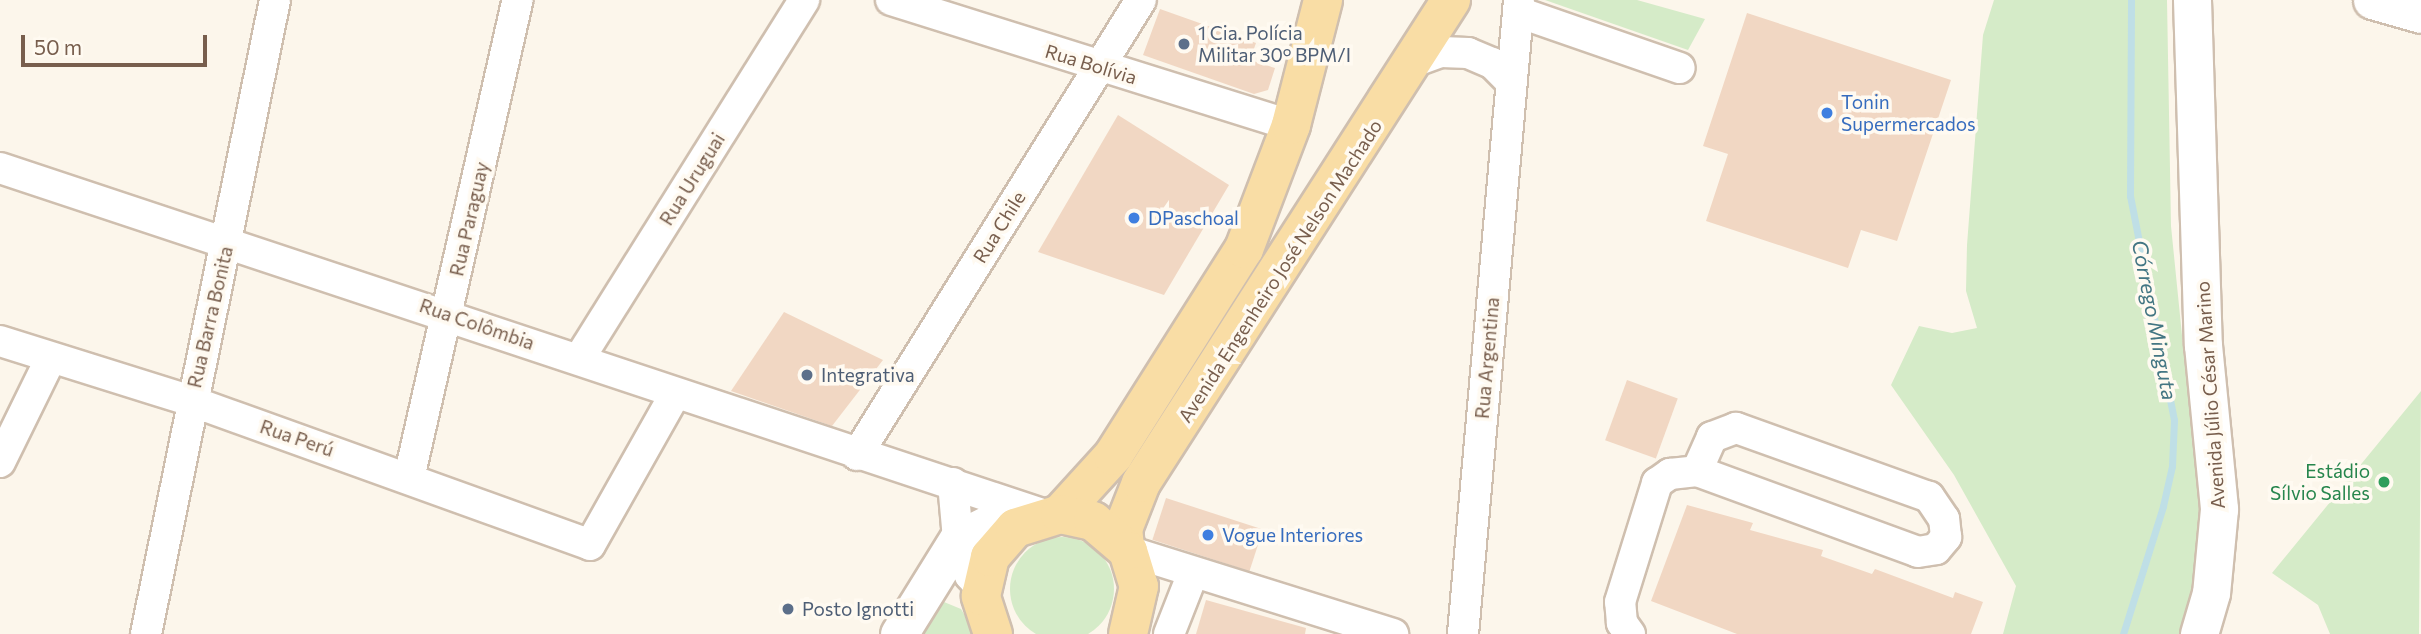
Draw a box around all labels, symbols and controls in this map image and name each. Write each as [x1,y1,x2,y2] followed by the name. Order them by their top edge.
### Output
[24,21,210,65] scale bar
[1198,22,1351,66] place label: 1 Cia. Polícia Militar 30º BPM/I
[34,34,82,59] text: 50 m
[1176,36,1192,52] marker: 1 Cia. Polícia Militar 30º BPM/I
[1042,39,1140,89] street label: Rua Bolívia
[1841,91,1976,135] place label: Tonin Supermercados
[1819,105,1835,121] marker: Tonin Supermercados
[1173,115,1387,427] street label: Avenida Engenheiro José Nelson Machado
[655,129,729,229] street label: Rua Uruguai
[445,160,493,278] street label: Rua Paraguay
[968,187,1030,267] street label: Rua Chile
[1148,207,1239,229] place label: DPaschoal
[1126,210,1142,226] marker: DPaschoal
[2127,238,2183,402] water label: Córrego Minguta
[183,244,237,390] street label: Rua Barra Bonita
[2191,280,2229,510] street label: Avenida Júlio César Marino
[417,294,537,354] street label: Rua Colômbia
[1470,296,1504,420] street label: Rua Argentina
[821,364,915,386] place label: Integrativa
[799,367,815,383] marker: Integrativa
[257,415,337,461] street label: Rua Perú
[2270,460,2370,504] place label: Estádio Sílvio Salles
[2376,474,2392,490] marker: Estádio Sílvio Salles
[1222,524,1363,546] place label: Vogue Interiores
[1200,527,1216,543] marker: Vogue Interiores
[802,598,914,620] place label: Posto Ignotti
[780,601,796,617] marker: Posto Ignotti

